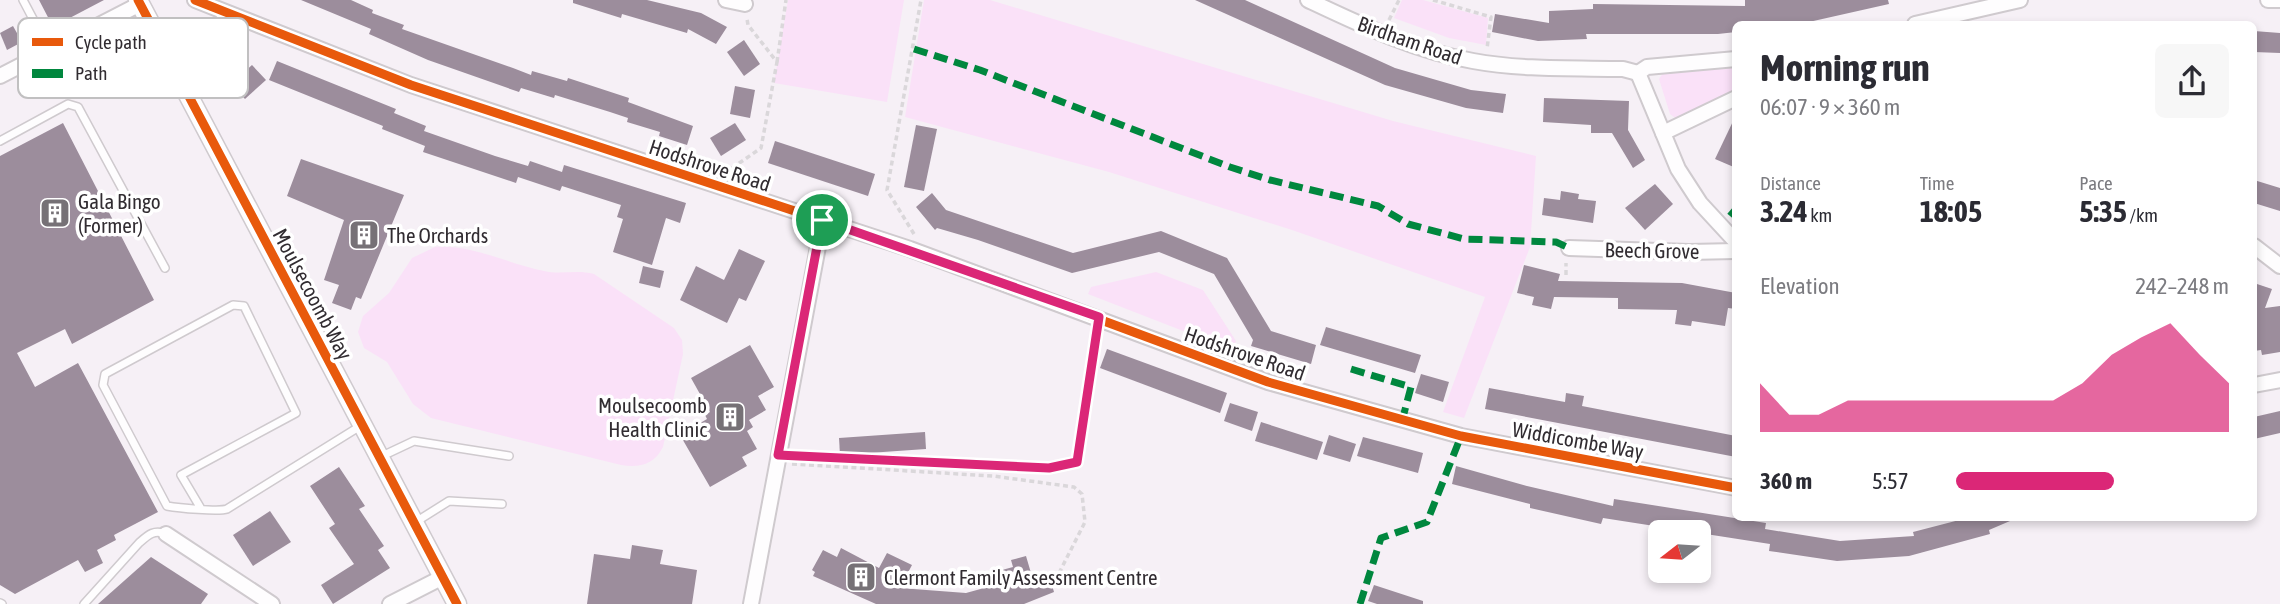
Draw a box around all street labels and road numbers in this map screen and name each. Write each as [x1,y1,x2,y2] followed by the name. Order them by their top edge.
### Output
[1355,11,1465,69] street label: Birdham Road
[646,134,774,196] street label: Hodshrove Road
[268,224,358,364] street label: Moulsecoomb Way
[1604,237,1700,263] street label: Beech Grove
[1181,321,1309,385] street label: Hodshrove Road
[1510,417,1646,463] street label: Widdicombe Way

